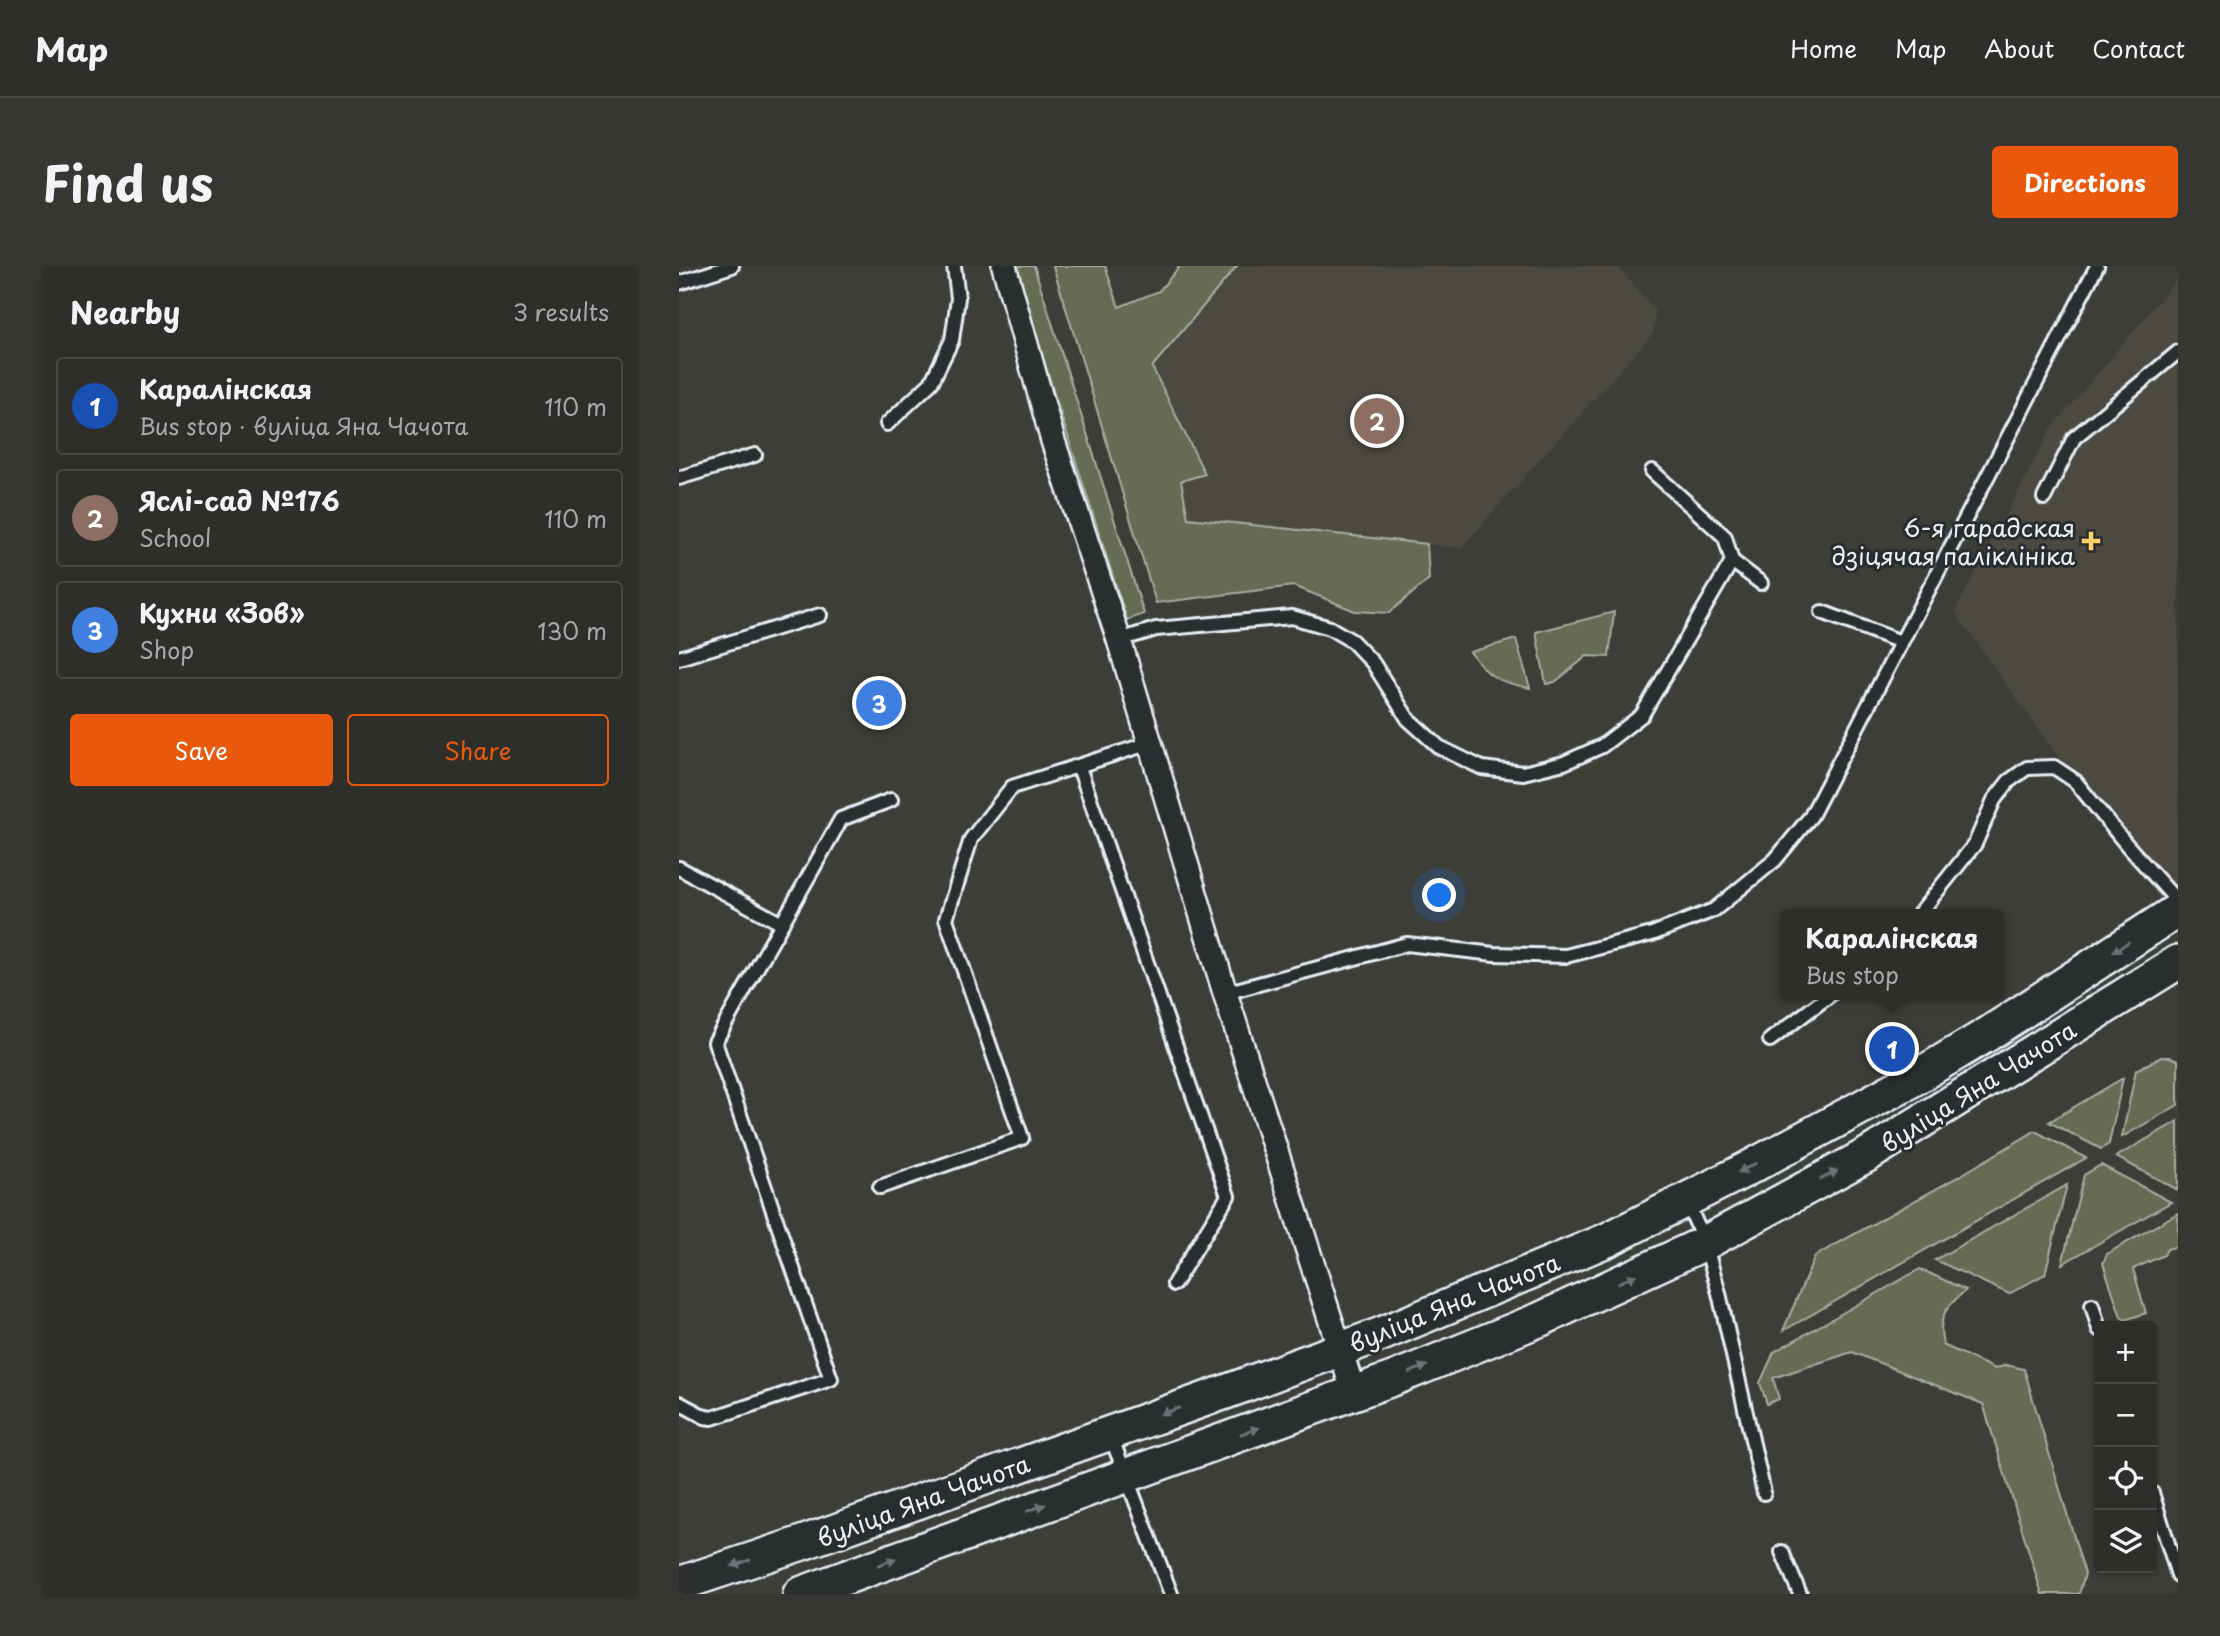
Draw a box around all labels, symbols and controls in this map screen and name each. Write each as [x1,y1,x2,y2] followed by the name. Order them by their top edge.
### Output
[35,23,108,73] text: Map
[1790,30,1857,66] text: Home
[1895,30,1946,66] text: Map
[1984,30,2054,66] text: About
[2092,30,2185,66] text: Contact
[42,145,213,219] text: Find us
[1992,146,2178,218] button: Directions
[70,289,180,334] text: Nearby
[513,294,609,329] text: 3 results
[139,369,312,408] text: Каралінская
[90,389,101,424] text: 1
[545,389,607,424] text: 110 m
[1354,395,1400,447] pin: 2
[139,408,468,443] text: Bus stop · вуліца Яна Чачота
[139,481,339,520] text: Яслі-сад №176
[87,501,103,536] text: 2
[545,501,607,536] text: 110 m
[1832,509,2075,573] place label: 6-я гарадская дзіцячая паліклініка
[139,520,211,555] text: School
[2081,531,2101,551] marker: 6-я гарадская дзіцячая паліклініка
[139,593,304,632] text: Кухни «Зов»
[87,613,103,648] text: 3
[537,613,607,648] text: 130 m
[139,632,194,667] text: Shop
[856,677,902,729] pin: 3
[70,714,333,786] button: Save
[347,714,609,786] button: Share
[1422,878,1456,912] your location
[1780,909,2004,1000] popup
[1805,918,1979,957] text: Каралінская
[2111,941,2131,954] one-way arrow
[1805,957,1899,992] text: Bus stop
[1873,1011,2083,1161] street label: вуліца Яна Чачота
[1869,1023,1915,1075] pin: 1
[1737,1163,1757,1174] one-way arrow
[1819,1169,1839,1181] one-way arrow
[1343,1243,1565,1361] street label: вуліца Яна Чачота
[1617,1273,1637,1285] one-way arrow
[2094,1321,2157,1573] map controls
[2094,1321,2157,1384] button: +
[1408,1363,1428,1375] one-way arrow
[2094,1384,2157,1447] button: −
[1160,1406,1181,1417] one-way arrow
[1240,1425,1261,1436] one-way arrow
[811,1445,1035,1555] street label: вуліца Яна Чачота
[2094,1447,2157,1510] button: locate
[1026,1502,1047,1513] one-way arrow
[2094,1510,2157,1573] button: layers
[877,1557,898,1568] one-way arrow
[730,1558,751,1569] one-way arrow

